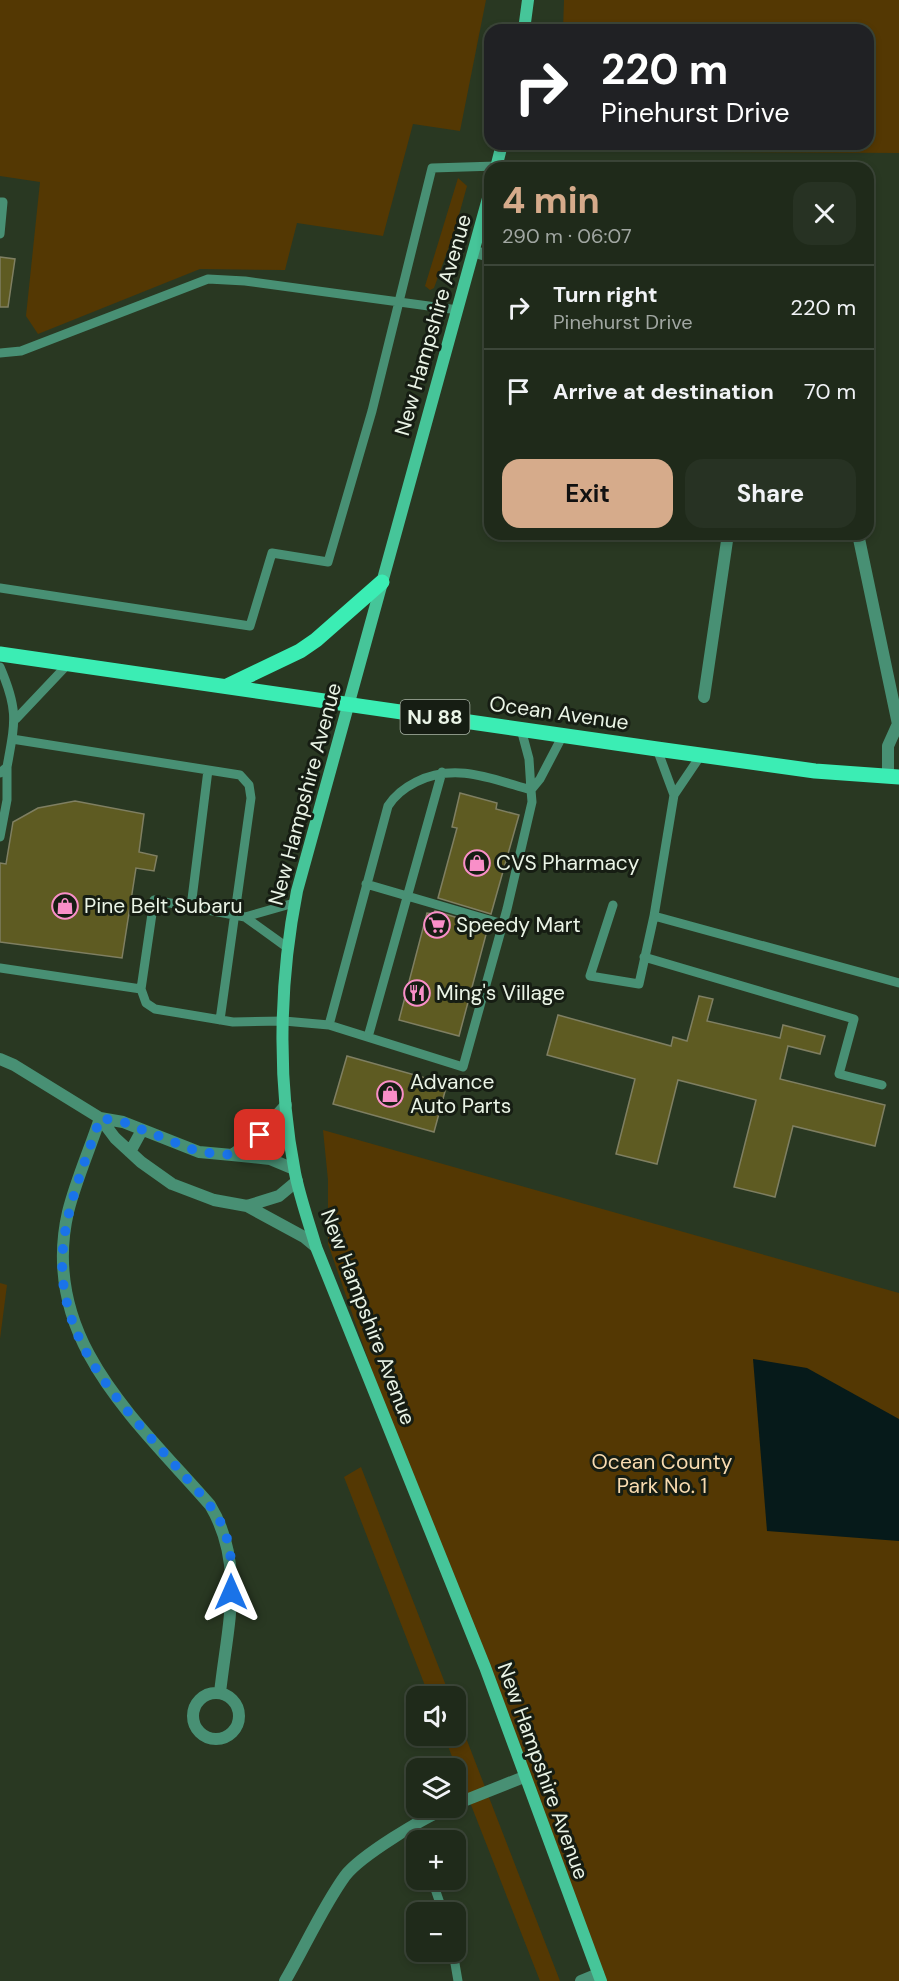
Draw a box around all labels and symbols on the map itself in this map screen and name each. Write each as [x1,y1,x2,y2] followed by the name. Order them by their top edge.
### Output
[388,211,478,439] street label: New Hampshire Avenue
[262,680,348,908] street label: New Hampshire Avenue
[487,689,631,737] street label: Ocean Avenue
[400,700,470,734] road number: NJ 88
[462,848,492,878] shop icon: CVS Pharmacy
[496,849,640,877] place label: CVS Pharmacy
[50,891,80,921] shop icon: Pine Belt Subaru
[84,892,242,920] place label: Pine Belt Subaru
[422,910,452,940] supermarket icon: Speedy Mart
[456,911,581,939] place label: Speedy Mart
[402,978,432,1008] restaurant icon: Ming's Village
[436,979,565,1007] place label: Ming's Village
[410,1068,511,1120] place label: Advance Auto Parts
[375,1079,405,1109] shop icon: Advance Auto Parts
[234,1109,285,1160] pin
[314,1205,422,1429] street label: New Hampshire Avenue
[592,1448,733,1500] park label: Ocean County Park No. 1
[199,1560,263,1624] position arrow
[491,1659,595,1884] street label: New Hampshire Avenue

